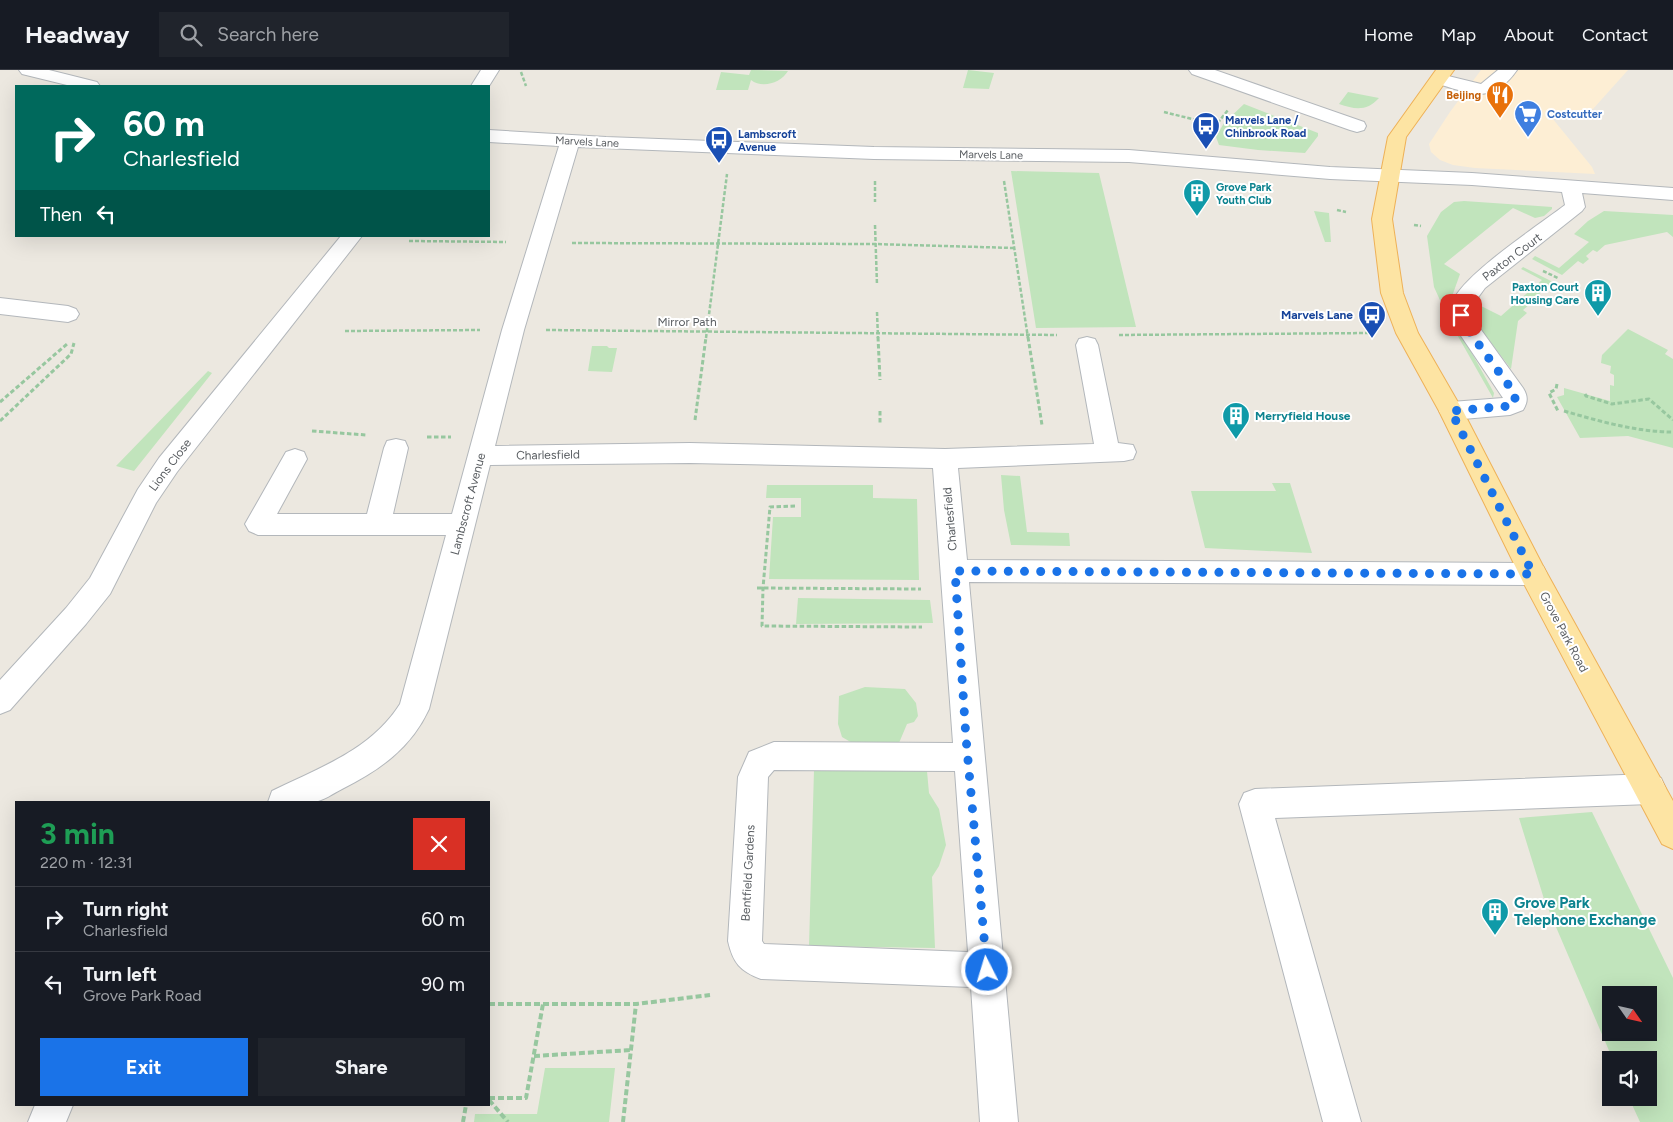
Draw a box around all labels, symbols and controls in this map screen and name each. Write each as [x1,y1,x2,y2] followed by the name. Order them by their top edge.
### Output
[159,12,509,57] search box
[25,20,129,49] text: Headway
[177,21,205,49] icon: search
[217,23,319,46] text: Search here
[1364,24,1413,46] text: Home
[1441,24,1476,46] text: Map
[1504,24,1554,46] text: About
[1582,24,1648,46] text: Contact
[1485,80,1515,119] restaurant icon: Beijing
[1446,89,1481,102] place label: Beijing
[1513,99,1543,138] supermarket icon: Costcutter
[123,103,205,145] text: 60 m
[40,105,105,170] icon: right
[1547,108,1603,121] place label: Costcutter
[1191,111,1221,150] bus stop icon: Marvels Lane / Chinbrook Road
[1225,114,1306,140] place label: Marvels Lane / Chinbrook Road
[704,125,734,164] bus stop icon: Lambscroft Avenue
[738,128,797,154] place label: Lambscroft Avenue
[555,134,619,150] street label: Marvels Lane
[123,145,240,172] text: Charlesfield
[959,148,1023,162] street label: Marvels Lane
[1182,178,1212,217] building icon: Grove Park Youth Club
[1216,181,1272,207] place label: Grove Park Youth Club
[92,200,120,228] icon: left
[40,203,82,226] text: Then
[1480,230,1545,284] street label: Paxton Court
[1583,278,1613,317] building icon: Paxton Court Housing Care
[1511,281,1580,307] place label: Paxton Court Housing Care
[1440,294,1482,336] pin
[1357,300,1387,339] bus stop icon: Marvels Lane
[1447,301,1475,329] icon: arrive
[1281,308,1353,322] place label: Marvels Lane
[657,315,717,329] street label: Mirror Path
[1221,401,1251,440] building icon: Merryfield House
[1255,409,1351,423] place label: Merryfield House
[146,436,194,494] street label: Lions Close
[516,447,580,463] street label: Charlesfield
[448,451,488,557] street label: Lambscroft Avenue
[940,487,960,551] street label: Charlesfield
[1537,589,1591,675] street label: Grove Park Road
[40,815,115,852] text: 3 min
[413,818,465,870] button: close
[738,824,758,922] street label: Bentfield Gardens
[40,853,133,872] text: 220 m · 12:31
[1514,894,1657,929] place label: Grove Park Telephone Exchange
[1480,897,1510,936] building icon: Grove Park Telephone Exchange
[83,898,169,921] text: Turn right
[40,905,68,933] icon: right
[421,908,465,931] text: 60 m
[83,921,168,940] text: Charlesfield
[960,943,1012,995] position arrow
[83,963,157,986] text: Turn left
[40,970,68,998] icon: left
[421,973,465,996] text: 90 m
[83,986,202,1005] text: Grove Park Road
[1602,986,1658,1041] north arrow
[1602,986,1657,1106] map controls
[40,1038,248,1096] button: Exit
[258,1038,465,1096] button: Share
[1602,1051,1657,1106] button: sound

